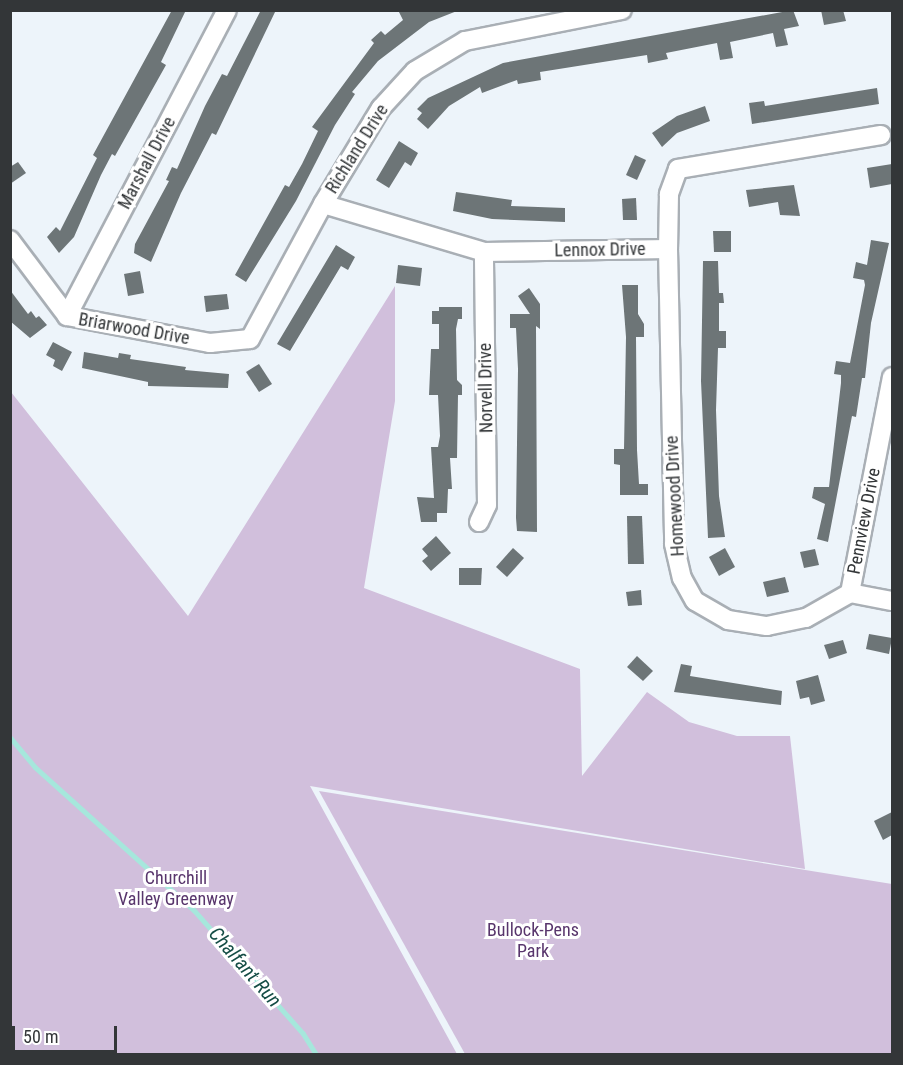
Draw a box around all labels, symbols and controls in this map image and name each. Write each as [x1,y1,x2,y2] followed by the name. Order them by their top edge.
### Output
[321,100,393,198] street label: Richland Drive
[114,113,180,213] street label: Marshall Drive
[554,238,646,262] street label: Lennox Drive
[77,309,191,349] street label: Briarwood Drive
[474,343,498,433] street label: Norvell Drive
[661,435,689,557] street label: Homewood Drive
[843,466,885,576] street label: Pennview Drive
[118,868,234,910] park label: Churchill Valley Greenway
[487,920,579,962] park label: Bullock-Pens Park
[204,922,286,1012] water label: Chalfant Run
[15,1014,120,1052] scale bar
[23,1026,58,1047] text: 50 m

